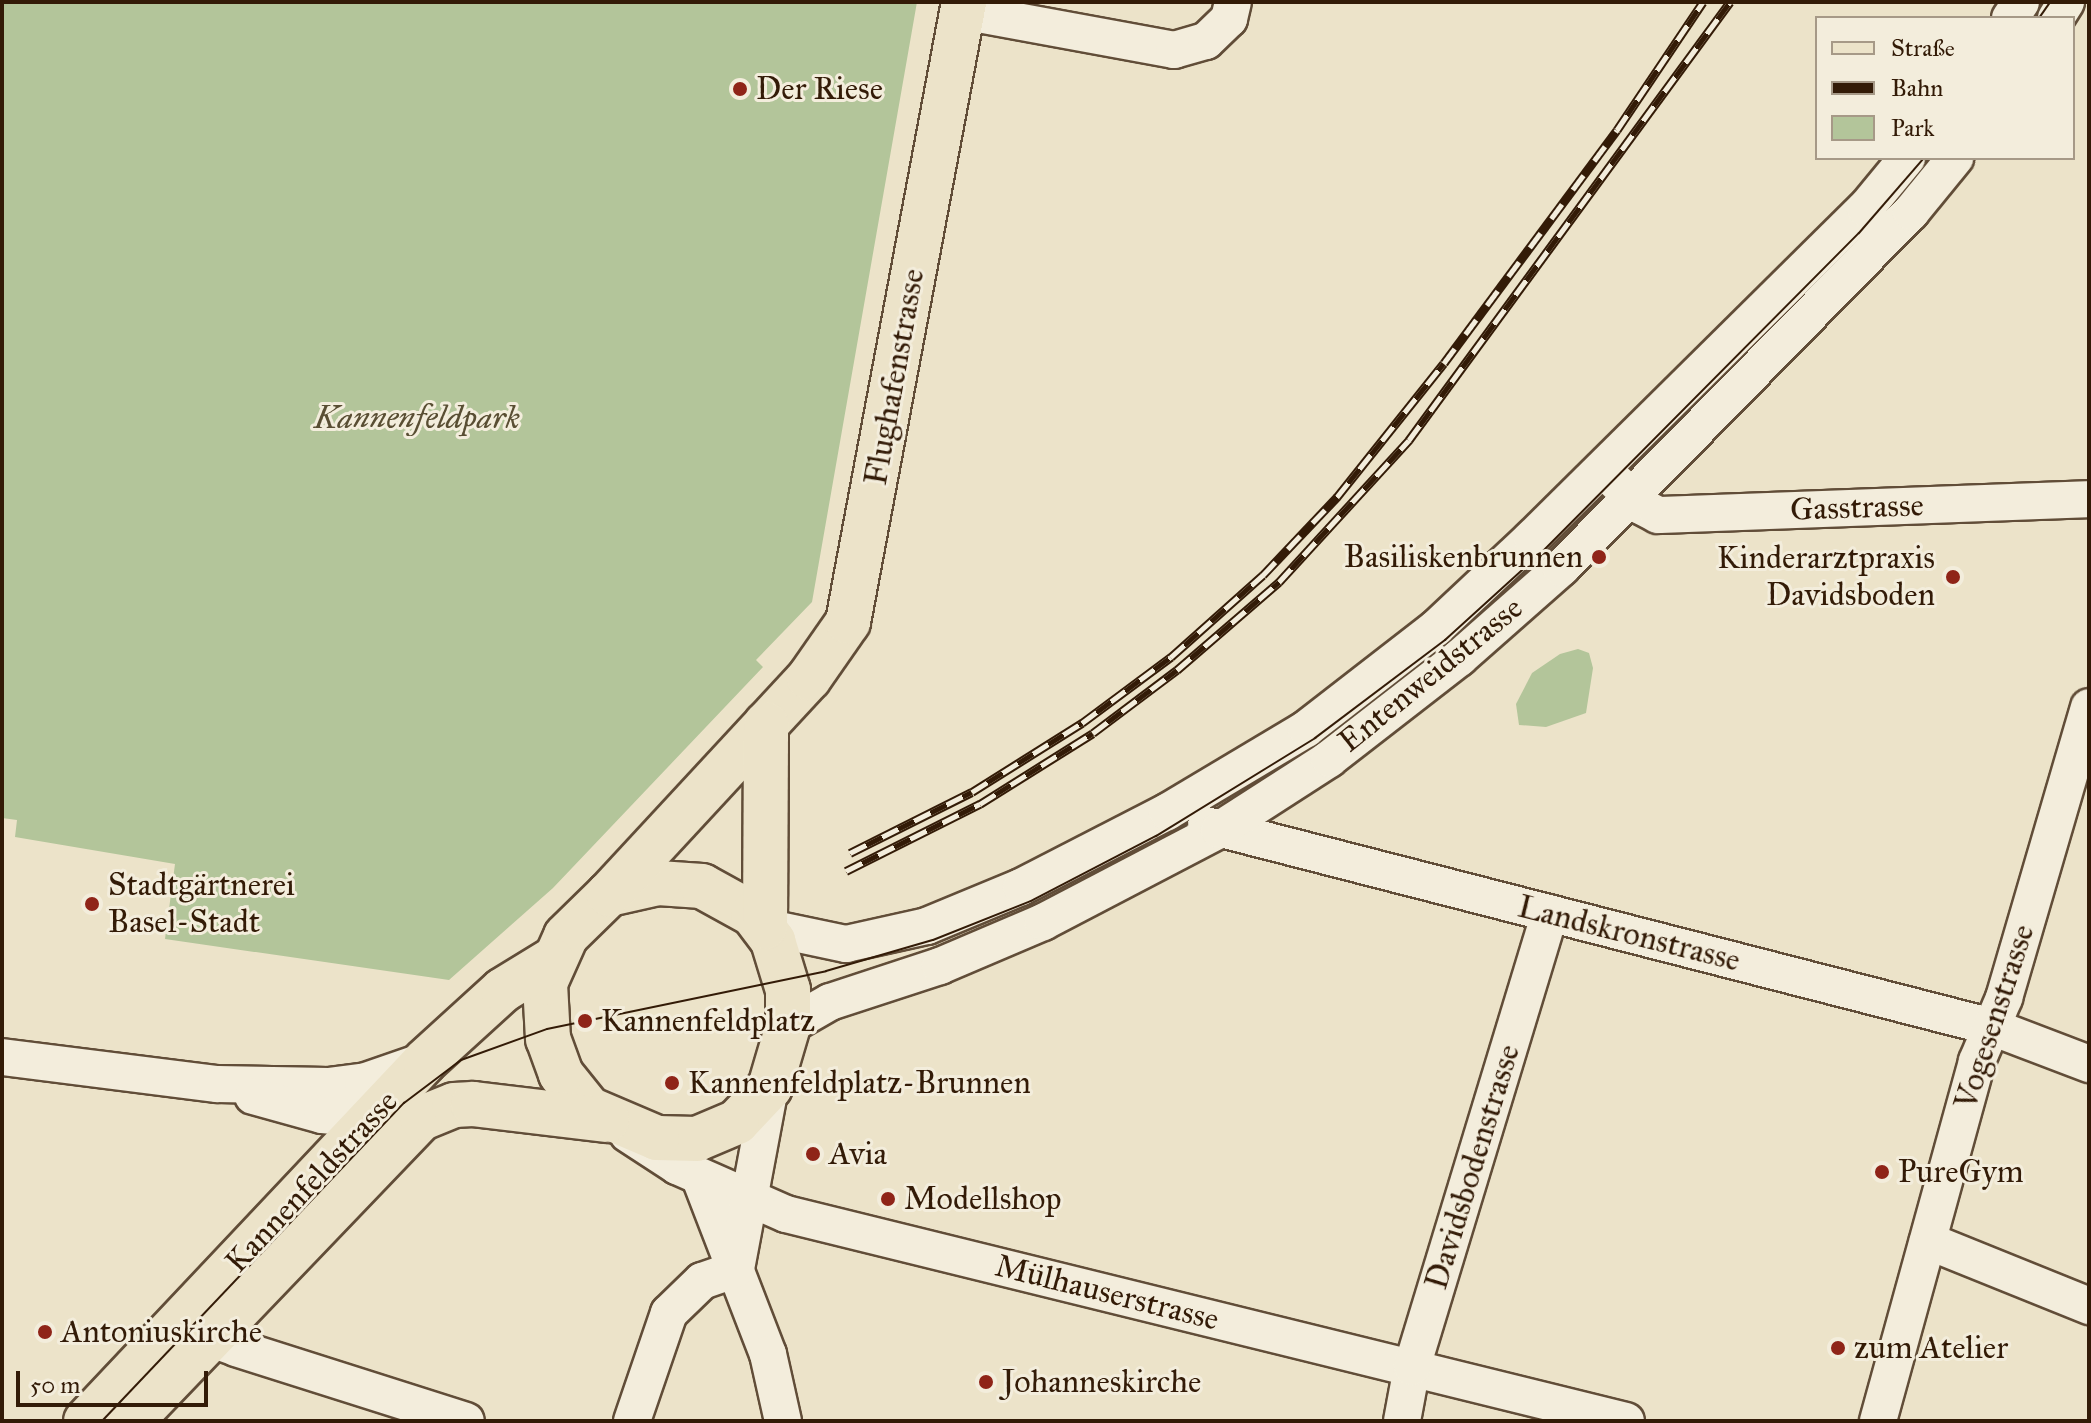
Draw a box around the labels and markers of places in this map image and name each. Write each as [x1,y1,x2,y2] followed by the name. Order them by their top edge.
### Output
[756,70,883,108] place label: Der Riese
[731,80,749,98] marker: Der Riese
[1344,538,1583,576] place label: Basiliskenbrunnen
[1717,540,1935,615] place label: Kinderarztpraxis Davidsboden
[1590,548,1608,566] marker: Basiliskenbrunnen
[1942,566,1964,588] marker: Kinderarztpraxis Davidsboden
[108,867,295,942] place label: Stadtgärtnerei Basel-Stadt
[83,895,101,913] marker: Stadtgärtnerei Basel-Stadt
[601,1002,815,1040] place label: Kannenfeldplatz
[576,1012,594,1030] marker: Kannenfeldplatz
[688,1064,1031,1102] place label: Kannenfeldplatz-Brunnen
[663,1074,681,1092] marker: Kannenfeldplatz-Brunnen
[829,1135,887,1173] place label: Avia
[804,1145,822,1163] marker: Avia
[1898,1153,2024,1191] place label: PureGym
[1873,1163,1891,1181] marker: PureGym
[904,1180,1061,1218] place label: Modellshop
[879,1190,897,1208] marker: Modellshop
[61,1313,262,1351] place label: Antoniuskirche
[36,1323,54,1341] marker: Antoniuskirche
[1854,1329,2008,1367] place label: zum Atelier
[1829,1339,1847,1357] marker: zum Atelier
[1002,1363,1201,1401] place label: Johanneskirche
[977,1373,995,1391] marker: Johanneskirche

